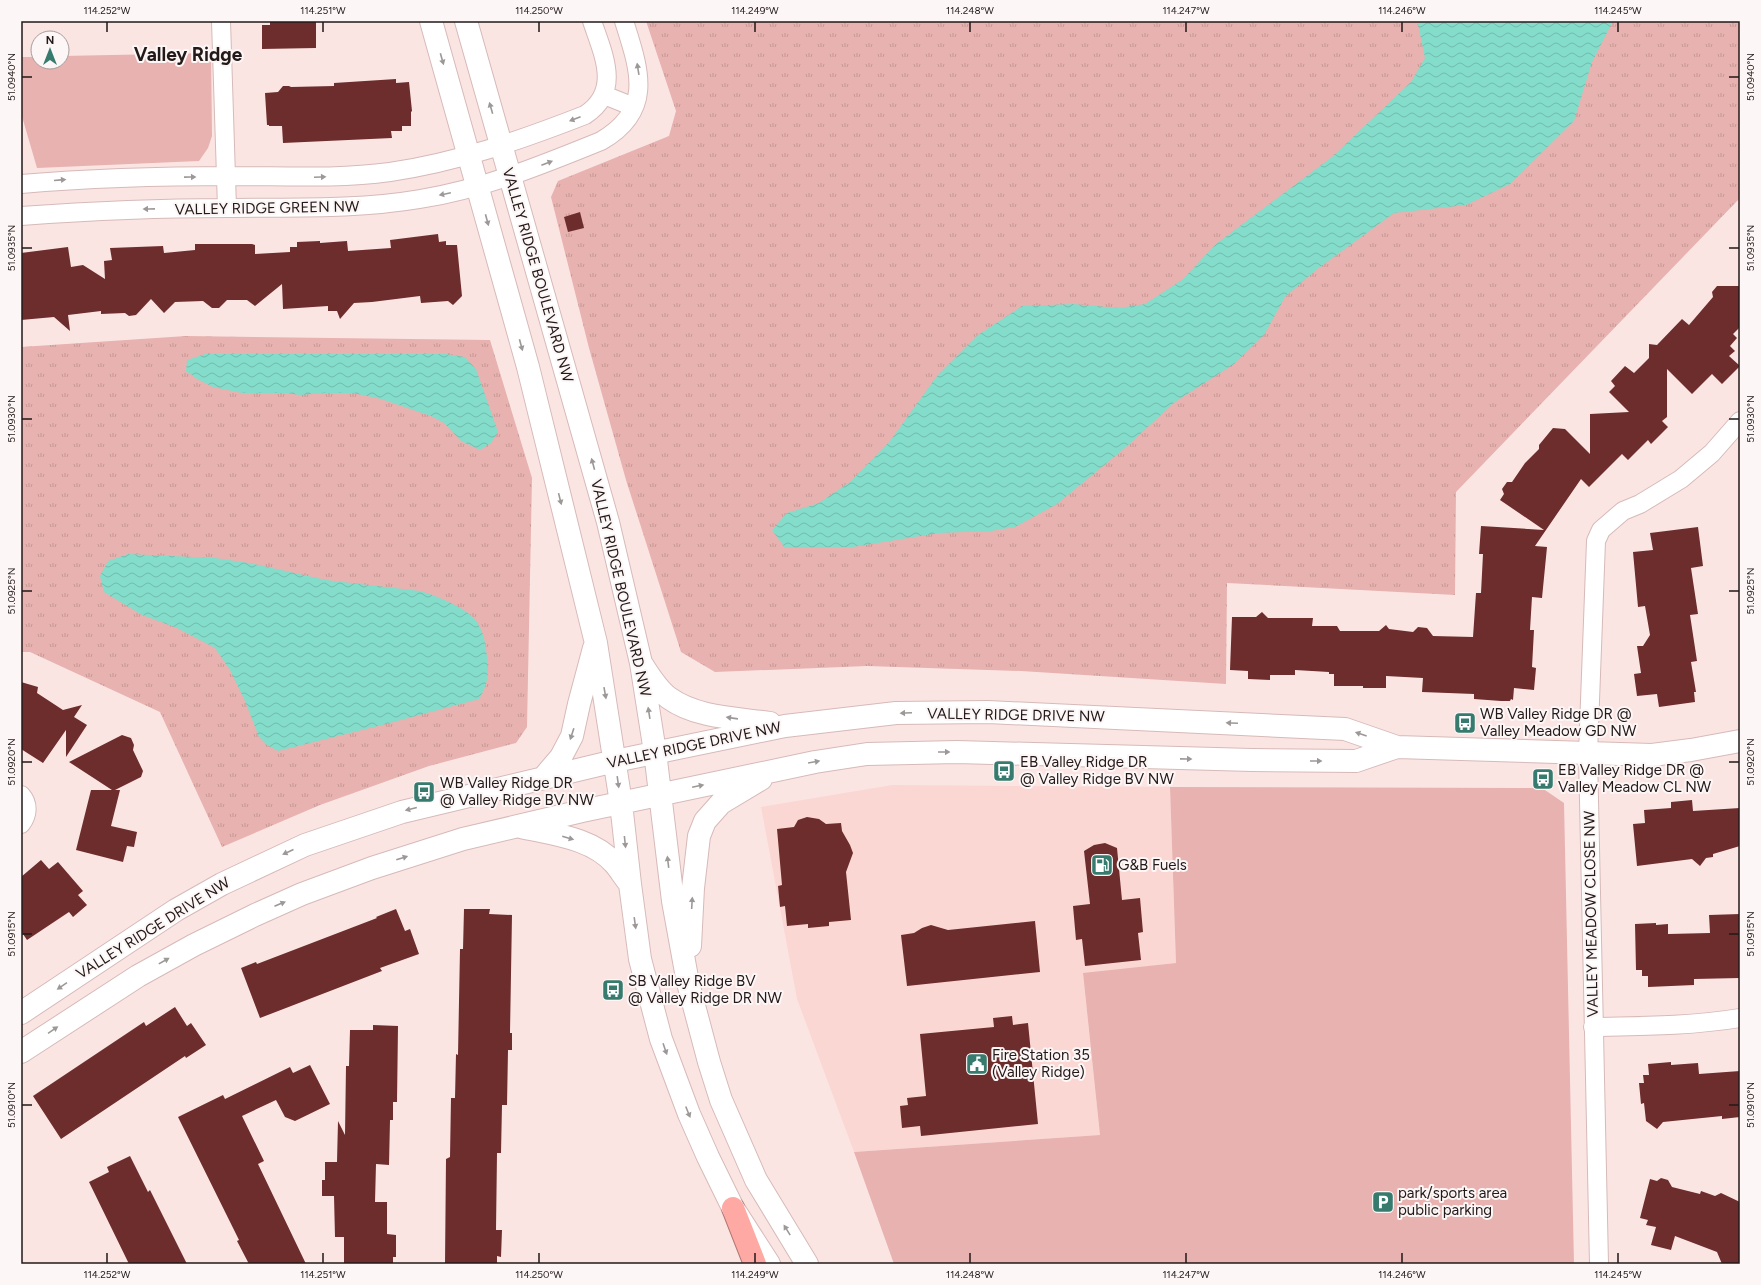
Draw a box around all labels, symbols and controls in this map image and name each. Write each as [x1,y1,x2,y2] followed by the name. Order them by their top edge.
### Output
[84,4,131,17] text: 114.252°W
[300,4,346,17] text: 114.251°W
[515,4,563,17] text: 114.250°W
[731,4,779,17] text: 114.249°W
[946,4,994,17] text: 114.248°W
[1162,4,1210,17] text: 114.247°W
[1378,4,1426,17] text: 114.246°W
[1594,4,1642,17] text: 114.245°W
[30,30,70,70] north arrow
[46,34,54,47] text: N
[134,43,243,66] district label: Valley Ridge
[439,52,445,65] one-way arrow
[5,53,18,101] text: 51.0940°N
[1744,53,1757,101] text: 51.0940°N
[635,63,641,75] one-way arrow
[488,102,494,114] one-way arrow
[568,116,580,122] one-way arrow
[541,159,553,165] one-way arrow
[499,166,577,385] street label: VALLEY RIDGE BOULEVARD NW
[314,173,326,180] one-way arrow
[184,174,197,180] one-way arrow
[54,177,66,184] one-way arrow
[439,192,452,198] one-way arrow
[174,197,360,219] street label: VALLEY RIDGE GREEN NW
[142,206,155,212] one-way arrow
[484,214,490,226] one-way arrow
[5,225,18,271] text: 51.0935°N
[1744,225,1757,271] text: 51.0935°N
[519,339,525,352] one-way arrow
[5,395,18,443] text: 51.0930°N
[1744,395,1757,443] text: 51.0930°N
[589,458,595,470] one-way arrow
[587,478,655,699] street label: VALLEY RIDGE BOULEVARD NW
[557,493,563,505] one-way arrow
[5,568,18,614] text: 51.0925°N
[1744,568,1757,614] text: 51.0925°N
[602,687,608,700] one-way arrow
[927,704,1106,726] street label: VALLEY RIDGE DRIVE NW
[1480,705,1637,740] place label: WB Valley Ridge DR @ Valley Meadow GD NW
[646,707,652,720] one-way arrow
[899,710,912,716] one-way arrow
[1452,710,1478,736] bus stop icon: WB Valley Ridge DR @ Valley Meadow GD NW
[726,715,738,721] one-way arrow
[605,718,783,772] street label: VALLEY RIDGE DRIVE NW
[1226,720,1238,727] one-way arrow
[569,729,575,741] one-way arrow
[1354,731,1366,737] one-way arrow
[5,738,18,786] text: 51.0920°N
[1744,738,1757,786] text: 51.0920°N
[938,749,951,755] one-way arrow
[1020,753,1174,788] place label: EB Valley Ridge DR @ Valley Ridge BV NW
[1180,755,1192,762] one-way arrow
[991,758,1017,784] bus stop icon: EB Valley Ridge DR @ Valley Ridge BV NW
[1310,758,1323,764] one-way arrow
[808,759,821,765] one-way arrow
[1558,761,1712,796] place label: EB Valley Ridge DR @ Valley Meadow CL NW
[1530,766,1556,792] bus stop icon: EB Valley Ridge DR @ Valley Meadow CL NW
[440,774,594,809] place label: WB Valley Ridge DR @ Valley Ridge BV NW
[615,776,621,788] one-way arrow
[411,779,437,805] bus stop icon: WB Valley Ridge DR @ Valley Ridge BV NW
[692,783,705,789] one-way arrow
[405,807,417,813] one-way arrow
[1580,810,1602,1017] street label: VALLEY MEADOW CLOSE NW
[562,835,574,841] one-way arrow
[622,835,629,848] one-way arrow
[283,849,294,855] one-way arrow
[1089,852,1115,878] fuel station icon: G&B Fuels
[396,855,408,861] one-way arrow
[665,856,671,868] one-way arrow
[1118,856,1187,874] place label: G&B Fuels
[73,873,234,983] street label: VALLEY RIDGE DRIVE NW
[689,896,695,909] one-way arrow
[275,901,286,907] one-way arrow
[5,911,18,957] text: 51.0915°N
[1744,911,1757,957] text: 51.0915°N
[632,917,638,929] one-way arrow
[158,958,170,965] one-way arrow
[628,972,783,1007] place label: SB Valley Ridge BV @ Valley Ridge DR NW
[600,977,626,1003] bus stop icon: SB Valley Ridge BV @ Valley Ridge DR NW
[57,982,67,990] one-way arrow
[48,1026,59,1034] one-way arrow
[662,1044,668,1056] one-way arrow
[992,1046,1090,1081] place label: Fire Station 35 (Valley Ridge)
[964,1051,990,1077] public building icon: Fire Station 35 (Valley Ridge)
[5,1082,18,1128] text: 51.0910°N
[1744,1082,1757,1128] text: 51.0910°N
[685,1106,691,1117] one-way arrow
[1398,1184,1507,1219] place label: park/sports area public parking
[1370,1189,1396,1215] parking icon: park/sports area public parking
[783,1225,791,1235] one-way arrow
[84,1268,131,1281] text: 114.252°W
[300,1268,346,1281] text: 114.251°W
[515,1268,563,1281] text: 114.250°W
[731,1268,779,1281] text: 114.249°W
[946,1268,994,1281] text: 114.248°W
[1162,1268,1210,1281] text: 114.247°W
[1378,1268,1426,1281] text: 114.246°W
[1594,1268,1642,1281] text: 114.245°W

